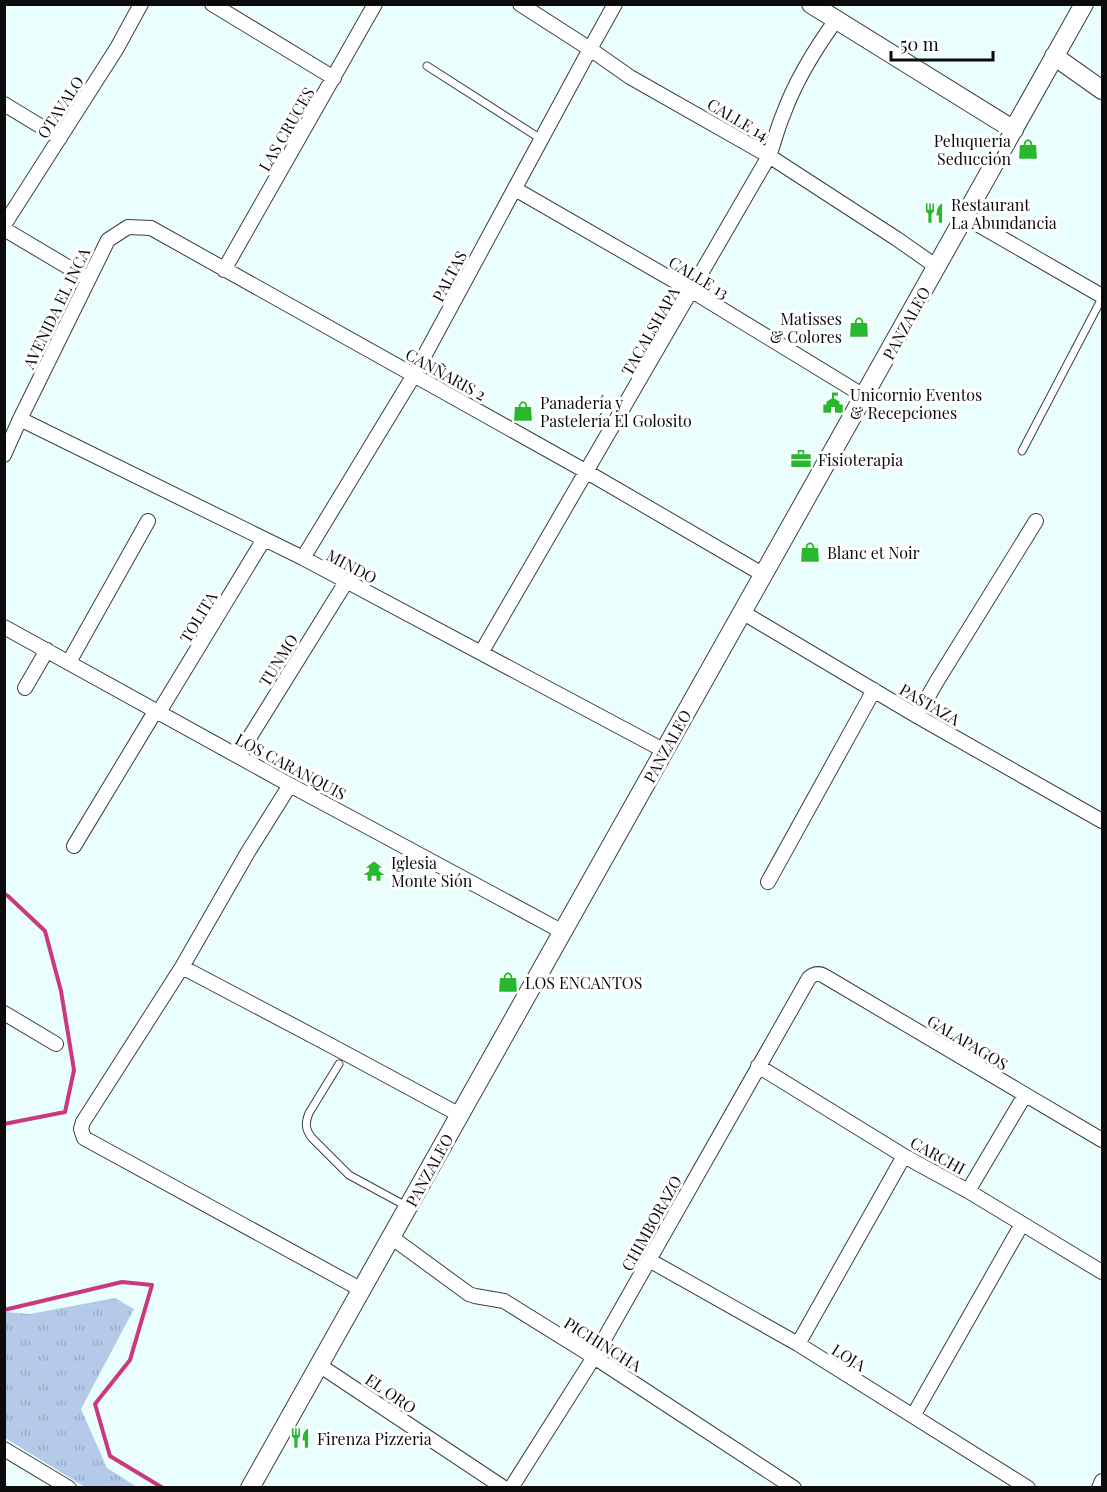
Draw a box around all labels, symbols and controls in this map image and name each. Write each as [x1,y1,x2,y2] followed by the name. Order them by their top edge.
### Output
[891,24,993,62] scale bar
[900,32,939,56] text: 50 m
[32,72,88,142] street label: OTAVALO
[254,83,318,175] street label: LAS CRUCES
[704,93,772,145] street label: CALLE 14
[934,130,1011,169] place label: Peluquería Seducción
[1016,137,1040,161] shop icon: Peluquería Seducción
[951,194,1057,233] place label: Restaurant La Abundancia
[922,201,946,225] restaurant icon: Restaurant La Abundancia
[17,243,95,373] street label: AVENIDA EL INCA
[427,247,471,305] street label: PALTAS
[665,251,733,303] street label: CALLE 13
[616,282,684,379] street label: TACALSHAPA
[877,283,935,363] street label: PANZALEO
[770,308,842,347] place label: Matisses & Colores
[847,315,871,339] shop icon: Matisses & Colores
[402,343,490,405] street label: CANÑARIS 2
[850,384,982,423] place label: Unicornio Eventos & Recepciones
[821,391,845,415] public building icon: Unicornio Eventos & Recepciones
[540,392,692,431] place label: Panadería y Pastelería El Golosito
[511,399,535,423] shop icon: Panadería y Pastelería El Golosito
[789,447,813,471] office icon: Fisioterapia
[818,449,903,470] place label: Fisioterapia
[798,540,822,564] shop icon: Blanc et Noir
[827,542,920,563] place label: Blanc et Noir
[323,544,381,588] street label: MINDO
[175,587,222,646] street label: TOLITA
[254,630,302,690] street label: TUNMO
[896,678,965,730] street label: PASTAZA
[638,706,696,786] street label: PANZALEO
[232,728,350,804] street label: LOS CARANQUIS
[391,852,473,891] place label: Iglesia Monte Sión
[362,859,386,883] temple icon: Iglesia Monte Sión
[496,970,520,994] shop icon: LOS ENCANTOS
[525,972,642,993] place label: LOS ENCANTOS
[924,1010,1012,1074] street label: GALAPAGOS
[400,1130,458,1210] street label: PANZALEO
[907,1131,969,1179] street label: CARCHI
[616,1171,686,1274] street label: CHIMBORAZO
[560,1312,646,1377] street label: PICHINCHA
[828,1338,871,1376] street label: LOJA
[361,1368,421,1418] street label: EL ORO
[288,1426,312,1450] restaurant icon: Firenza Pizzeria
[317,1428,432,1449] place label: Firenza Pizzeria

